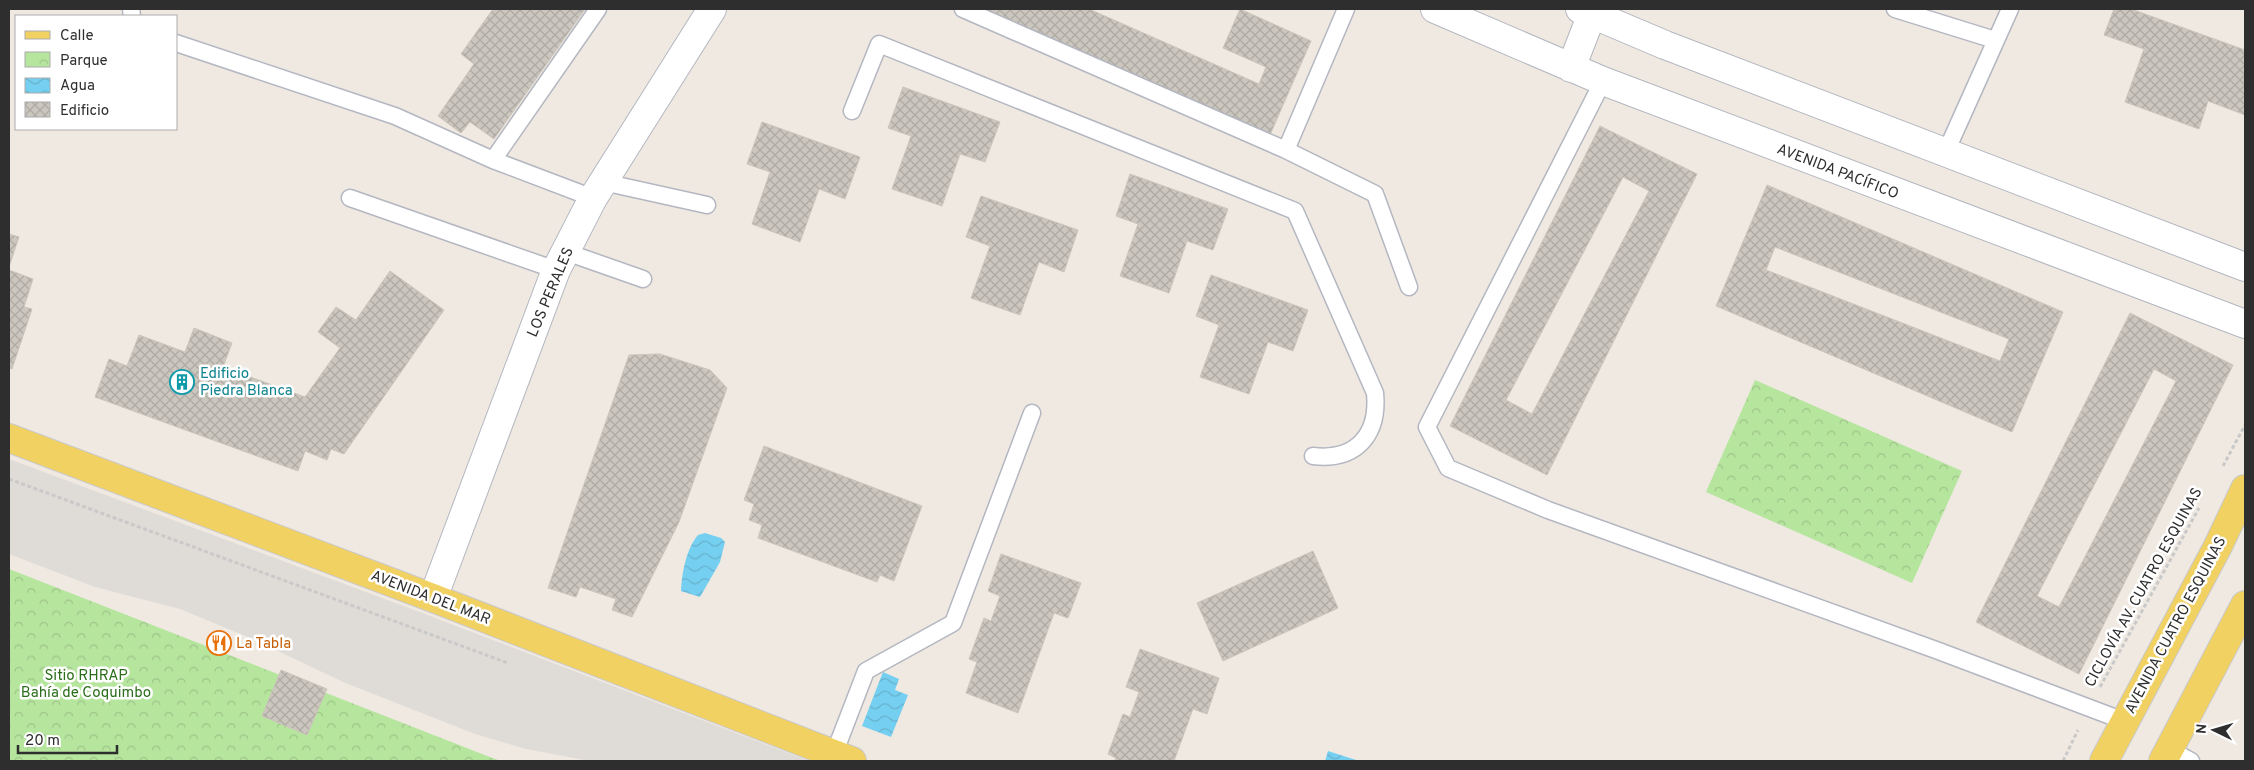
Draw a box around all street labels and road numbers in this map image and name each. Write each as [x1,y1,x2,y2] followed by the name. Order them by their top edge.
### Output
[1774,140,1901,204] street label: AVENIDA PACÍFICO
[524,245,579,340] street label: LOS PERALES
[2080,484,2207,691] street label: CICLOVÍA AV. CUATRO ESQUINAS
[2121,534,2231,718] street label: AVENIDA CUATRO ESQUINAS
[368,567,493,630] street label: AVENIDA DEL MAR

